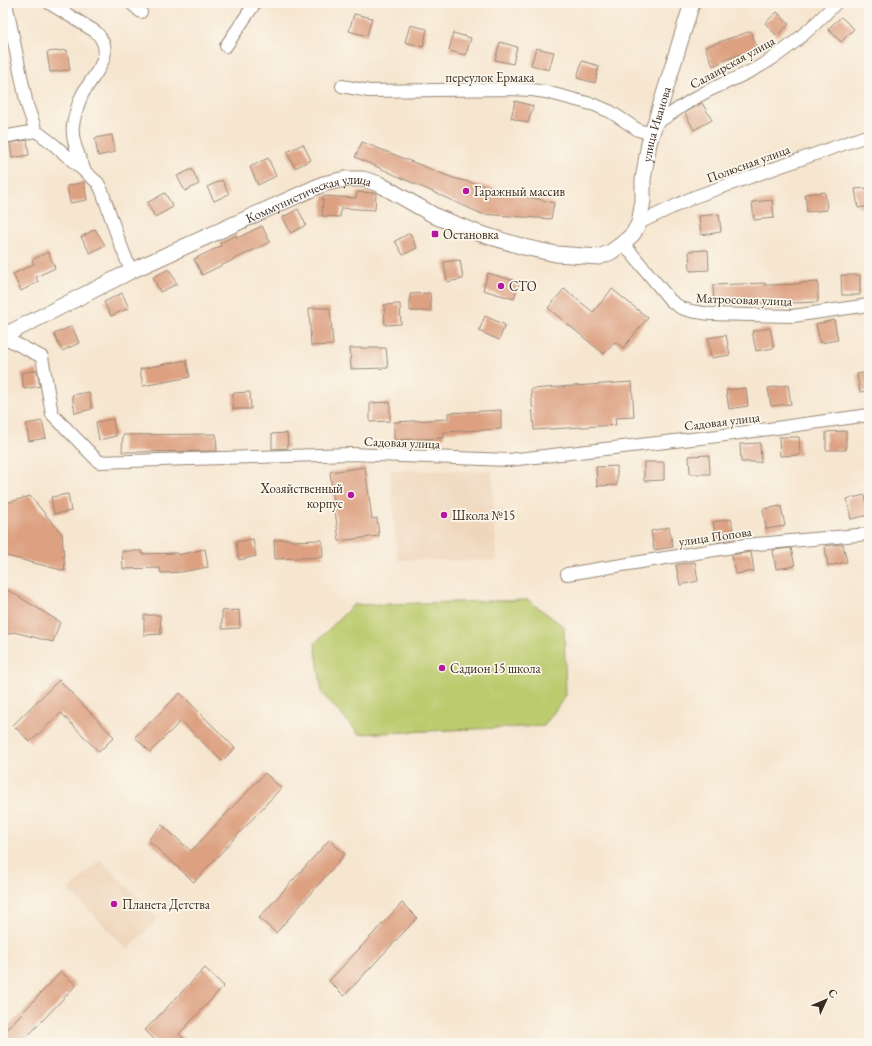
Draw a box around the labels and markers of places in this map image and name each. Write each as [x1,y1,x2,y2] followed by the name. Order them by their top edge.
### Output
[474,183,566,200] place label: Гаражный массив
[461,186,471,196] marker: Гаражный массив
[443,226,499,243] place label: Остановка
[430,229,440,239] marker: Остановка
[509,278,537,295] place label: СТО
[496,281,506,291] marker: СТО
[259,480,343,512] place label: Хозяйственный корпус
[346,490,356,500] marker: Хозяйственный корпус
[452,507,515,524] place label: Школа №15
[439,510,449,520] marker: Школа №15
[450,660,541,677] place label: Садион 15 школа
[437,663,447,673] marker: Садион 15 школа
[122,896,211,913] place label: Планета Детства
[109,899,119,909] marker: Планета Детства

